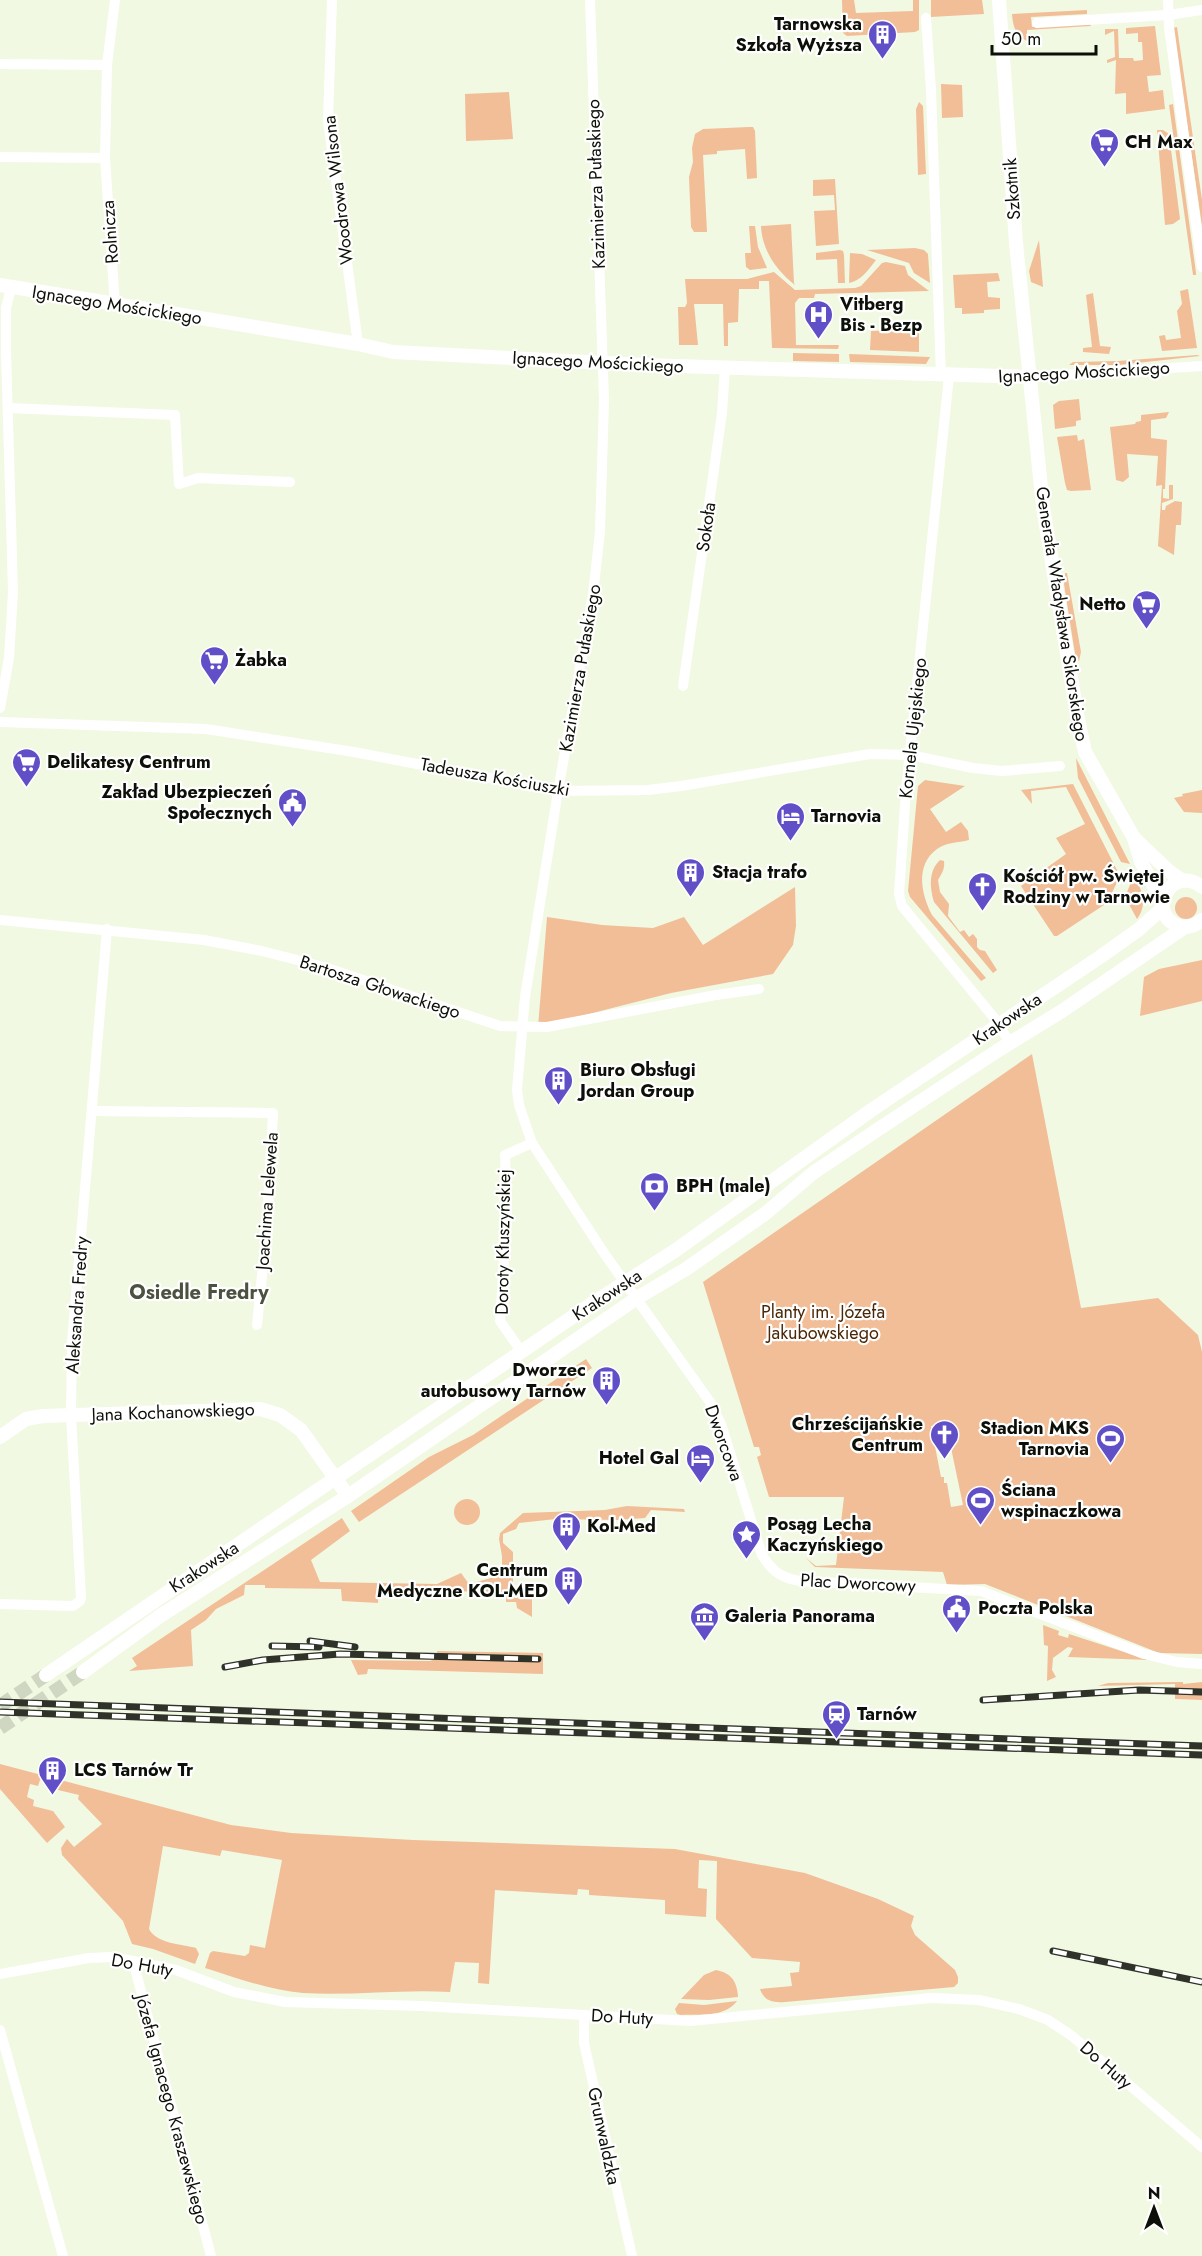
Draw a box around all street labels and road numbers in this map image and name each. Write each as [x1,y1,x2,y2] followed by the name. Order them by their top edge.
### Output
[580,99,612,269] street label: Kazimierza Pułaskiego
[316,114,360,266] street label: Woodrowa Wilsona
[997,157,1027,221] street label: Szkotnik
[95,199,125,265] street label: Rolnicza
[30,279,204,331] street label: Ignacego Mościckiego
[512,345,685,379] street label: Ignacego Mościckiego
[998,355,1171,389] street label: Ignacego Mościckiego
[1029,485,1095,743] street label: Generała Władysława Sikorskiego
[690,500,722,554] street label: Sokoła
[552,582,608,754] street label: Kazimierza Pułaskiego
[893,656,933,800] street label: Kornela Ujejskiego
[418,751,572,803] street label: Tadeusza Kościuszki
[296,949,464,1025] street label: Bartosza Głowackiego
[967,986,1047,1052] street label: Krakowska
[249,1131,285,1273] street label: Joachima Lelewela
[489,1169,517,1315] street label: Doroty Kłuszyńskiej
[59,1235,95,1375] street label: Aleksandra Fredry
[567,1263,647,1327] street label: Krakowska
[89,1396,255,1428] street label: Jana Kochanowskiego
[698,1401,750,1485] street label: Dworcowa
[164,1535,244,1599] street label: Krakowska
[800,1567,917,1599] street label: Plac Dworcowy
[109,1947,175,1983] street label: Do Huty
[128,1989,215,2227] street label: Józefa Ignacego Kraszewskiego
[590,2002,654,2032] street label: Do Huty
[1074,2035,1138,2095] street label: Do Huty
[581,2085,627,2187] street label: Grunwaldzka

